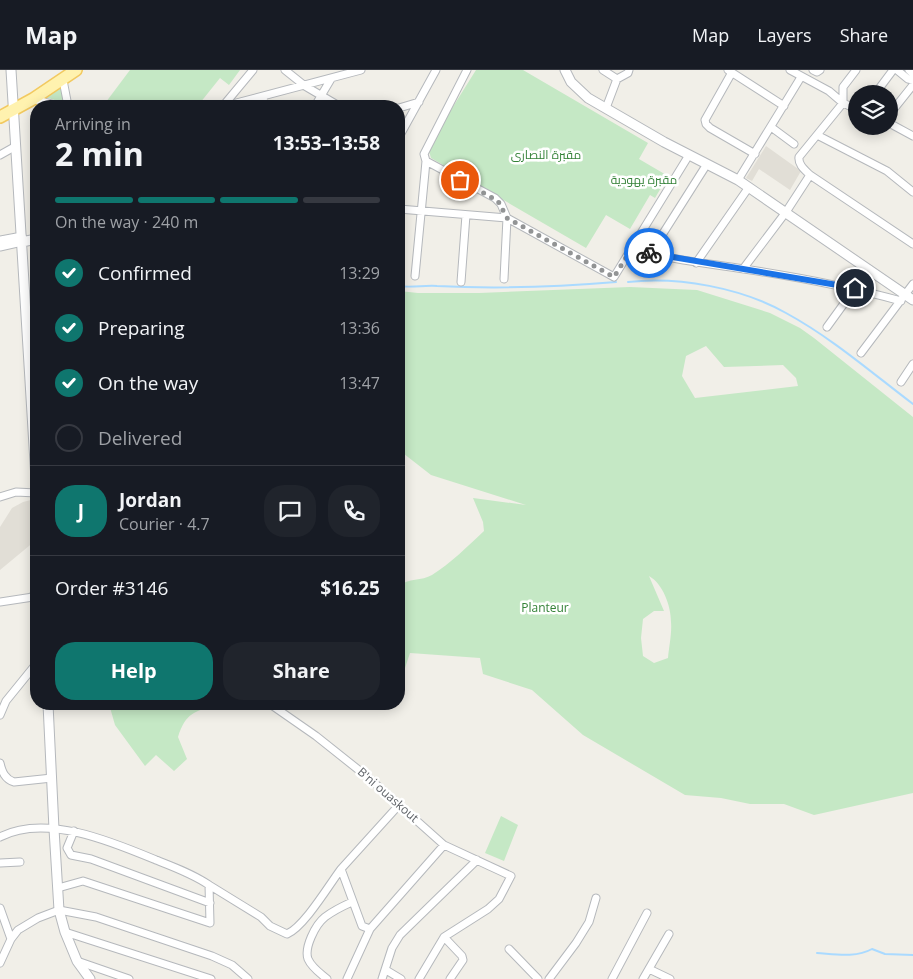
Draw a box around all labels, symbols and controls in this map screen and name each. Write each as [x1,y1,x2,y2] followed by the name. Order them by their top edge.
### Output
[25,18,77,51] text: Map
[692,23,729,47] text: Map
[757,23,812,47] text: Layers
[840,23,888,47] text: Share
[848,85,898,135] map controls
[848,85,898,135] button: layers
[55,113,131,135] text: Arriving in
[273,130,380,156] text: 13:53–13:58
[55,132,144,175] text: 2 min
[511,146,581,163] park label: مقبرة النصارى
[439,159,481,201] pin
[446,166,474,194] icon: bag
[611,171,677,188] park label: مقبرة يهودية
[55,211,198,233] text: On the way · 240 m
[624,228,674,278] courier
[635,239,663,267] icon: bike
[55,259,83,287] icon: check
[98,260,192,286] text: Confirmed
[339,262,380,284] text: 13:29
[834,267,876,309] pin
[841,274,869,302] icon: home
[55,314,83,342] icon: check
[98,315,185,341] text: Preparing
[339,317,380,339] text: 13:36
[55,369,83,397] icon: check
[98,370,198,396] text: On the way
[339,372,380,394] text: 13:47
[98,425,182,451] text: Delivered
[264,485,316,537] button: chat
[328,485,380,537] button: phone
[119,487,182,513] text: Jordan
[78,498,84,524] text: J
[119,513,210,535] text: Courier · 4.7
[55,575,168,601] text: Order #3146
[320,575,380,601] text: $16.25
[521,599,569,616] park label: Planteur
[55,642,213,700] button: Help
[223,642,380,700] button: Share
[354,763,423,826] street label: B'ni ouaskout

